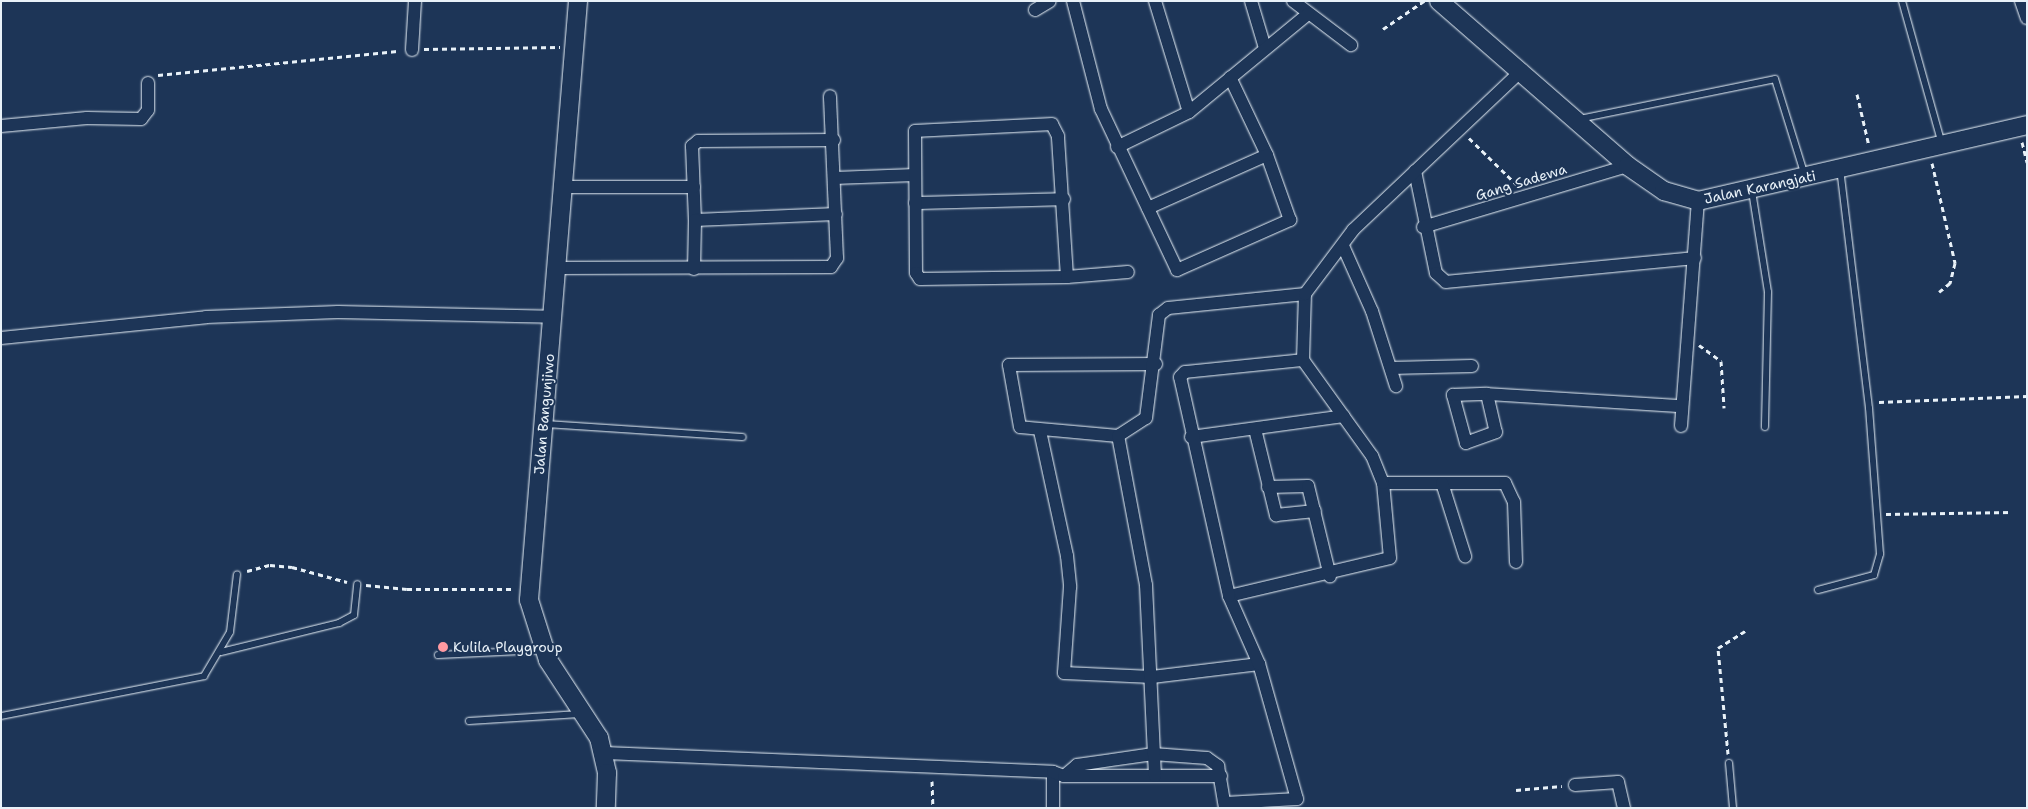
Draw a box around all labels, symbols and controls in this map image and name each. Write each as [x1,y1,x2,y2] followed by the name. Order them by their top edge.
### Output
[1473,160,1569,204] street label: Gang Sadewa
[1703,167,1817,207] street label: Jalan Karangjati
[530,353,558,475] street label: Jalan Bangunjiwo
[453,639,563,655] place label: Kulila Playgroup
[437,641,449,653] marker: Kulila Playgroup

